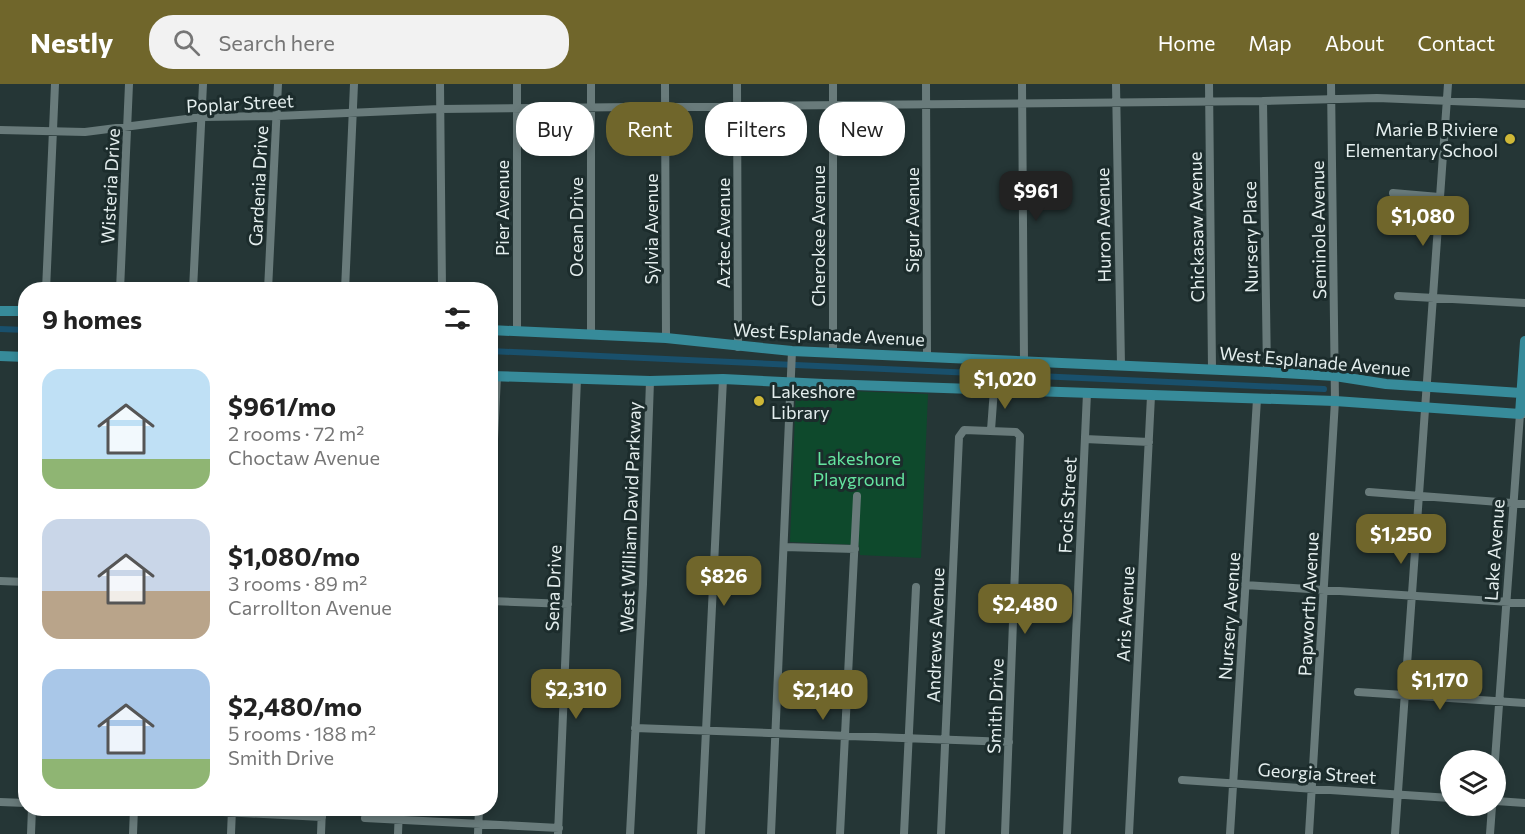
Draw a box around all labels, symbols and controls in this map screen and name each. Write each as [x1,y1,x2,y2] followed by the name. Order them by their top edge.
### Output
[149,15,569,69] search box
[30,25,113,59] text: Nestly
[170,26,203,59] icon: search
[218,29,335,56] text: Search here
[1158,30,1215,55] text: Home
[1248,30,1292,55] text: Map
[1325,30,1384,55] text: About
[1417,30,1495,55] text: Contact
[186,89,294,117] street label: Poplar Street
[516,102,594,156] chip: Buy
[606,102,693,156] chip: Rent
[705,102,807,156] chip: Filters
[819,102,905,156] chip: New
[1345,118,1498,161] place label: Marie B Riviere Elementary School
[244,125,272,247] street label: Gardenia Drive
[96,127,124,245] street label: Wisteria Drive
[1503,132,1517,146] marker: Marie B Riviere Elementary School
[1184,152,1208,302] street label: Chickasaw Avenue
[491,160,513,256] street label: Pier Avenue
[1306,160,1330,300] street label: Seminole Avenue
[807,165,829,307] street label: Cherokee Avenue
[901,167,923,273] street label: Sigur Avenue
[1091,167,1115,283] street label: Huron Avenue
[1000,171,1072,222] pin: $961
[640,174,662,284] street label: Sylvia Avenue
[565,177,587,277] street label: Ocean Drive
[712,178,734,288] street label: Aztec Avenue
[1013,178,1059,202] text: $961
[1238,181,1262,293] street label: Nursery Place
[1374,196,1472,247] pin: $1,080
[1391,203,1455,227] text: $1,080
[441,302,474,335] icon: filters
[42,303,142,334] text: 9 homes
[733,318,925,350] street label: West Esplanade Avenue
[1218,342,1412,380] street label: West Esplanade Avenue
[956,359,1054,410] pin: $1,020
[974,366,1036,390] text: $1,020
[771,380,855,423] place label: Lakeshore Library
[228,390,336,421] text: $961/mo
[90,393,162,465] icon: home
[752,394,766,408] marker: Lakeshore Library
[615,401,645,633] street label: West William David Parkway
[228,421,364,445] text: 2 rooms · 72 m²
[228,445,380,469] text: Choctaw Avenue
[813,447,905,490] park label: Lakeshore Playground
[1053,456,1081,554] street label: Focis Street
[1479,498,1509,602] street label: Lake Avenue
[1352,514,1450,565] pin: $1,250
[1370,521,1432,545] text: $1,250
[1293,531,1323,677] street label: Papworth Avenue
[228,540,360,571] text: $1,080/mo
[90,543,162,615] icon: home
[540,544,566,632] street label: Sena Drive
[1214,551,1244,681] street label: Nursery Avenue
[688,556,760,607] pin: $826
[700,563,748,587] text: $826
[1112,566,1138,662] street label: Aris Avenue
[922,567,948,703] street label: Andrews Avenue
[228,571,367,595] text: 3 rooms · 89 m²
[976,584,1074,635] pin: $2,480
[992,591,1058,615] text: $2,480
[228,595,392,619] text: Carrollton Avenue
[982,658,1008,754] street label: Smith Drive
[1391,660,1489,711] pin: $1,170
[1411,667,1469,691] text: $1,170
[527,669,625,720] pin: $2,310
[774,670,872,721] pin: $2,140
[545,676,607,700] text: $2,310
[792,677,854,701] text: $2,140
[228,690,362,721] text: $2,480/mo
[90,693,162,765] icon: home
[228,721,376,745] text: 5 rooms · 188 m²
[228,745,334,769] text: Smith Drive
[1440,750,1506,816] map controls
[1440,750,1506,816] button: layers
[1257,758,1377,788] street label: Georgia Street

